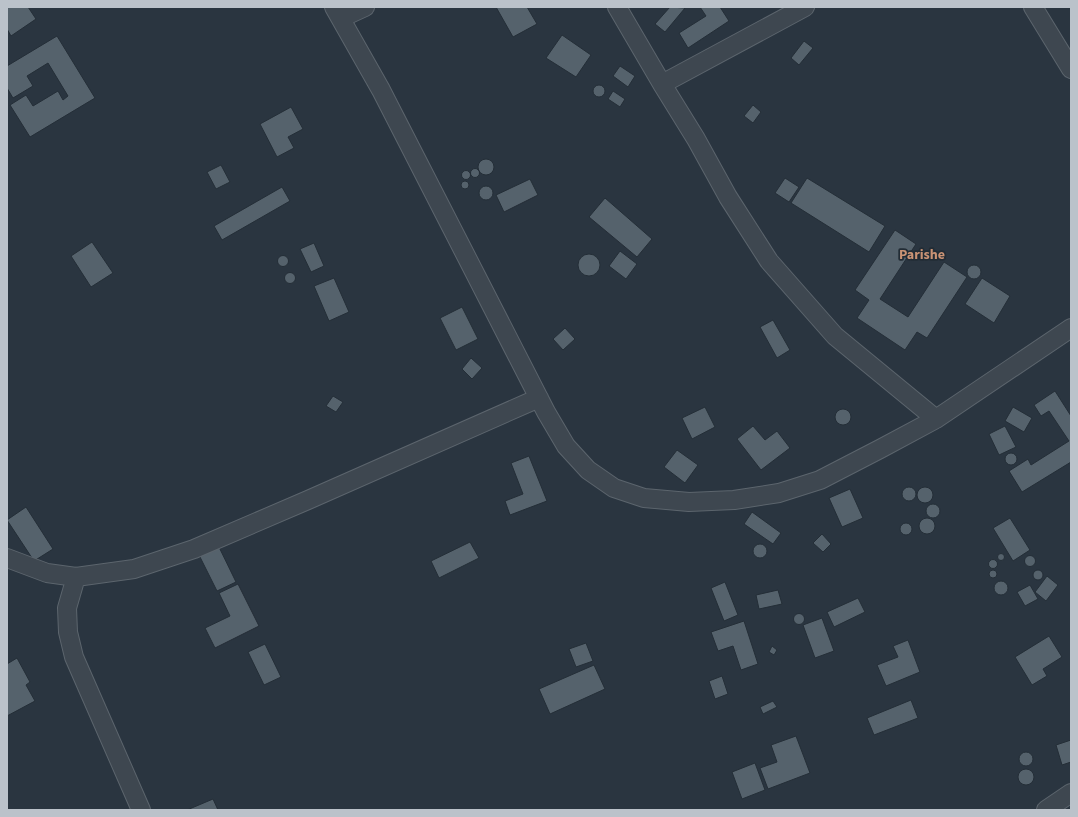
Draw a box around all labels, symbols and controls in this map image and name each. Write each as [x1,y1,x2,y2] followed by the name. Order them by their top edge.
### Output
[899,245,945,265] district label: Parishe

